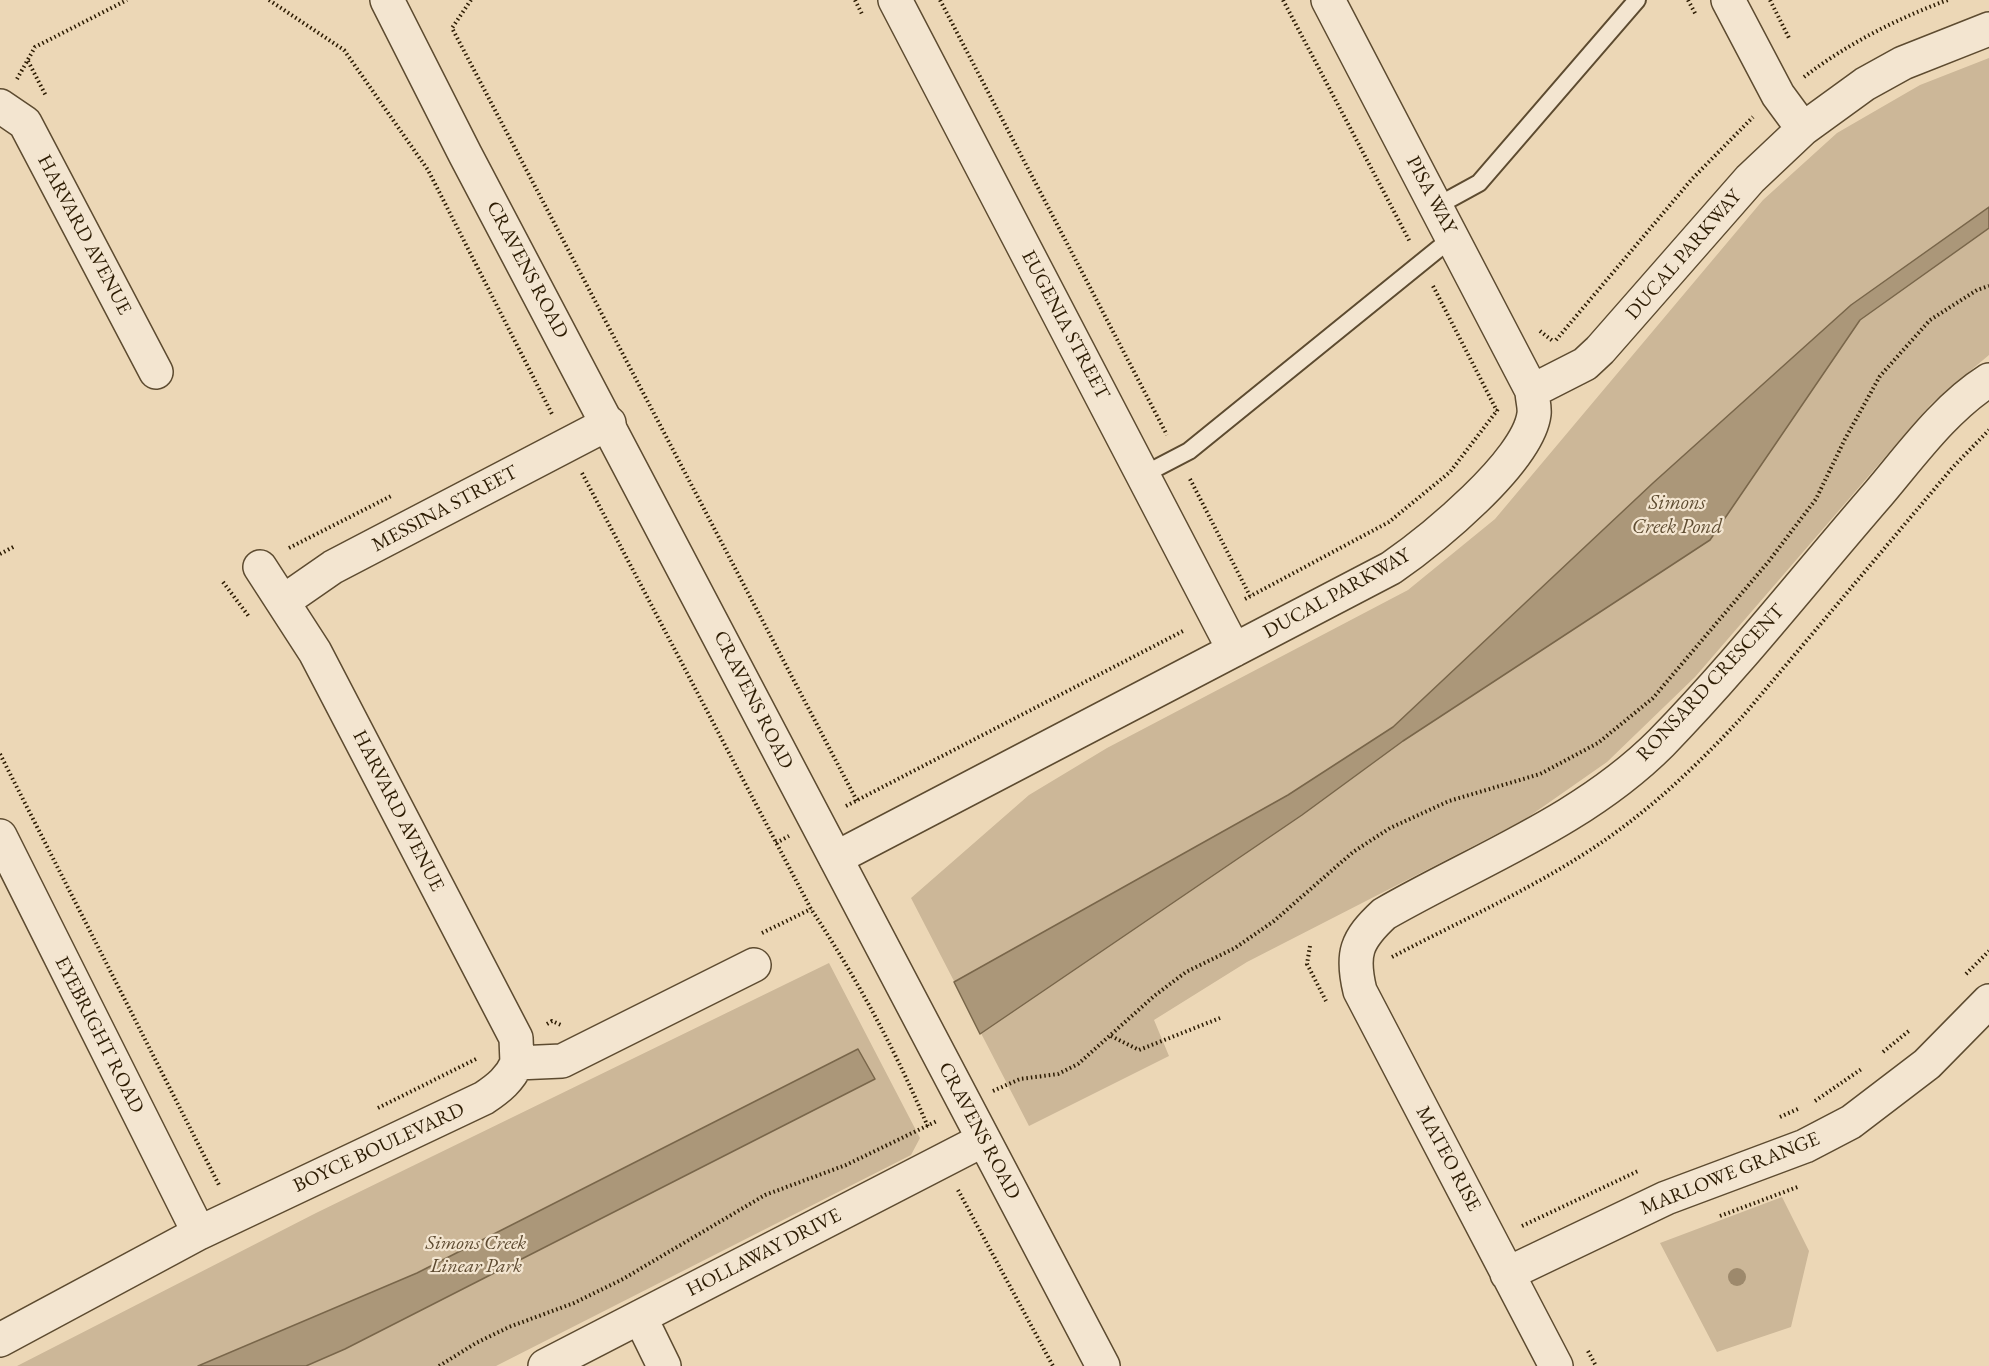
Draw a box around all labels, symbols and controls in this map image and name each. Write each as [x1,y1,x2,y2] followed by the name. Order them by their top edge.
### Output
[32,151,136,319] street label: HARVARD AVENUE
[1401,152,1461,238] street label: PISA WAY
[1621,185,1747,325] street label: DUCAL PARKWAY
[481,197,573,343] street label: CRAVENS ROAD
[1016,246,1114,404] street label: EUGENIA STREET
[368,461,522,557] street label: MESSINA STREET
[1632,490,1722,540] water label: Simons Creek Pond
[1259,544,1415,644] street label: DUCAL PARKWAY
[1632,600,1790,766] street label: RONSARD CRESCENT
[708,627,798,773] street label: CRAVENS ROAD
[347,726,449,896] street label: HARVARD AVENUE
[49,953,149,1117] street label: EYEBRIGHT ROAD
[933,1058,1025,1204] street label: CRAVENS ROAD
[290,1098,468,1198] street label: BOYCE BOULEVARD
[1410,1102,1486,1216] street label: MATEO RISE
[1637,1127,1823,1221] street label: MARLOWE GRANGE
[683,1204,845,1302] street label: HOLLAWAY DRIVE
[426,1232,526,1279] park label: Simons Creek Linear Park

